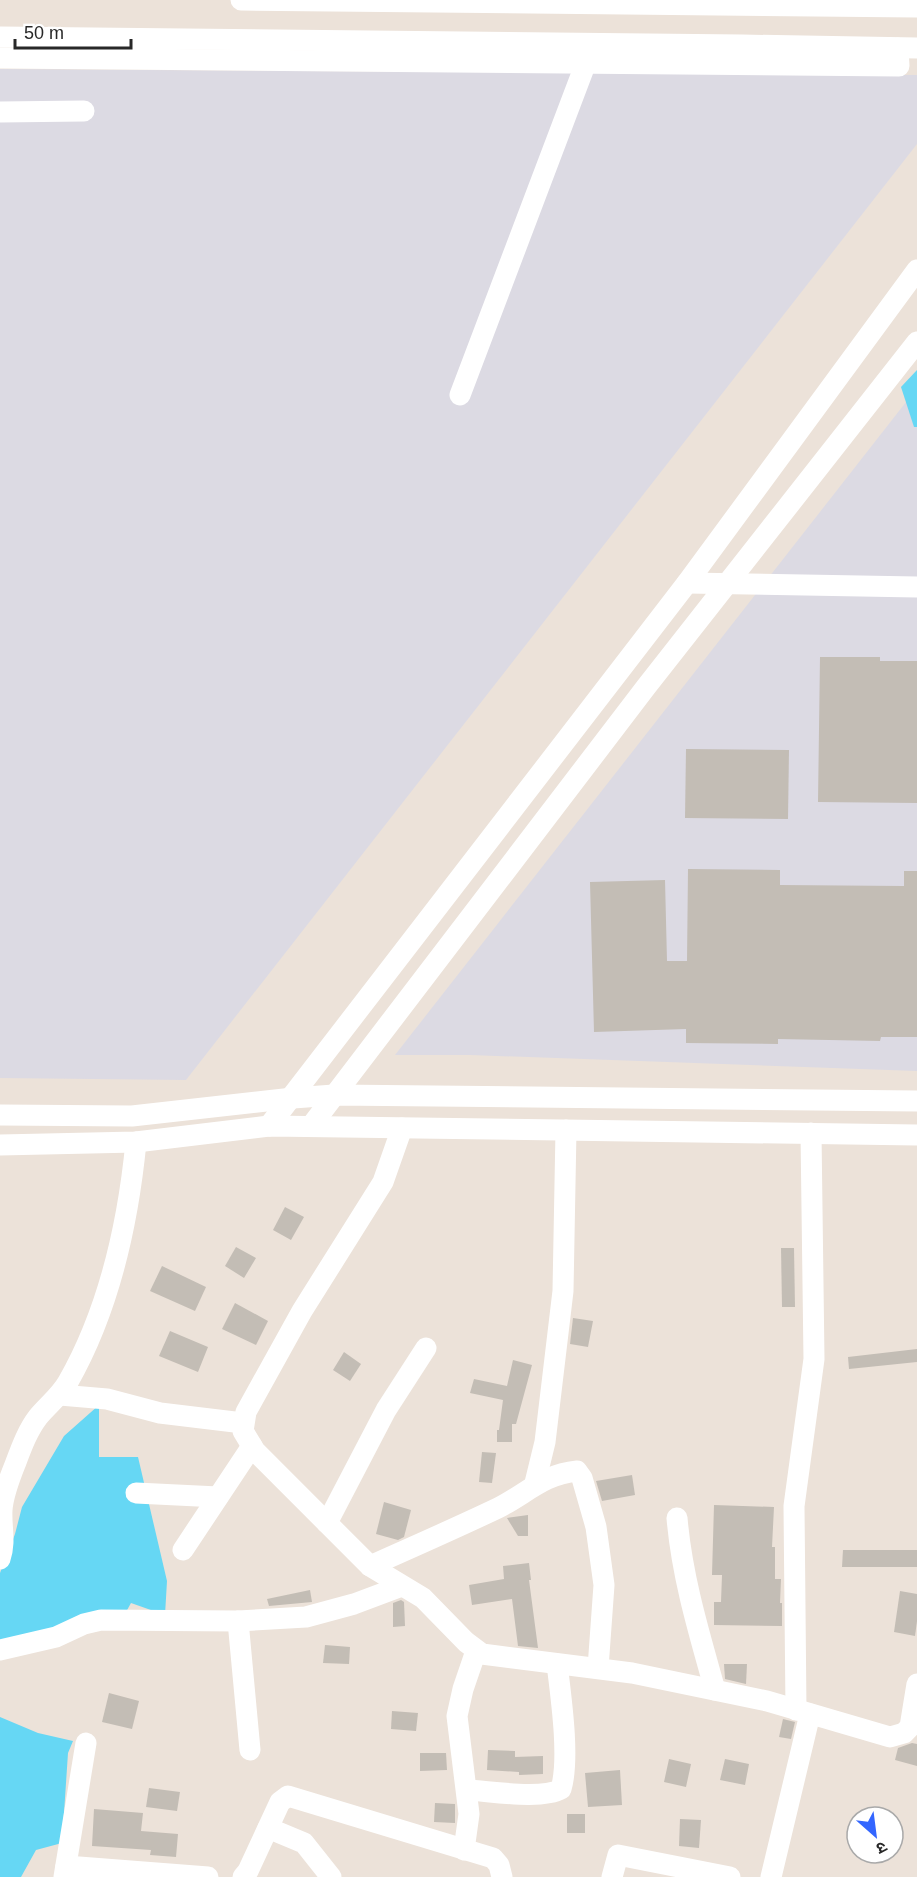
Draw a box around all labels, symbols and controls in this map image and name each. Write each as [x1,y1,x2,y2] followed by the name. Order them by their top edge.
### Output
[15,12,130,50] scale bar
[24,23,64,43] text: 50 m
[845,1805,905,1865] north arrow
[873,1838,890,1858] text: उ

